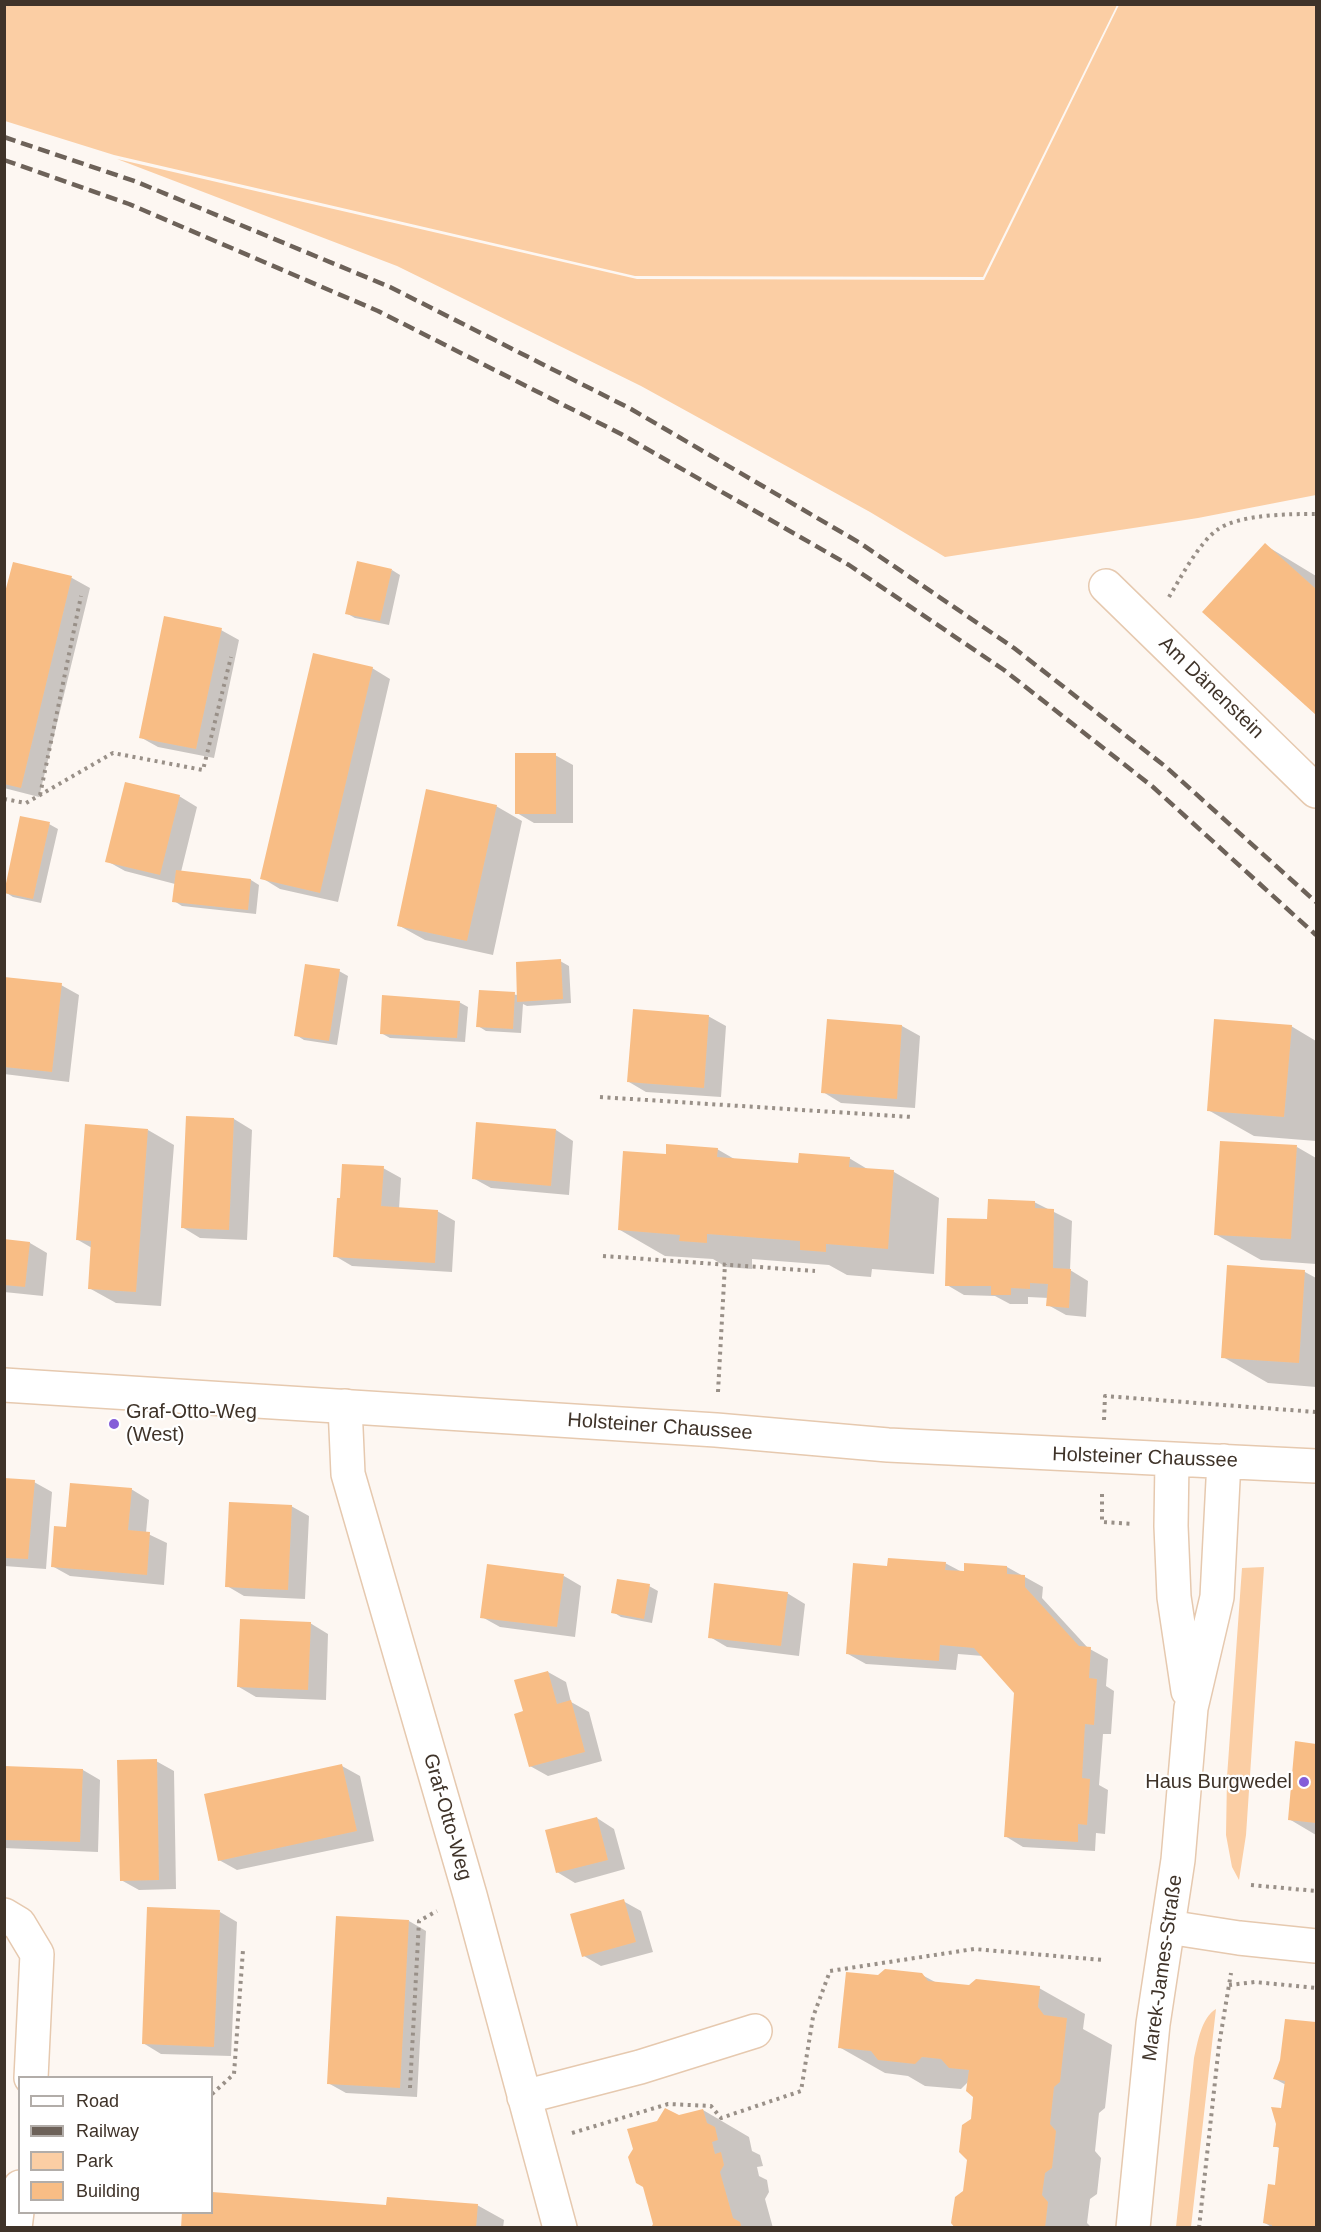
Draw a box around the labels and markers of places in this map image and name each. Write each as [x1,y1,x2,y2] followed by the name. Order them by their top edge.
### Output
[126,1400,257,1447] place label: Graf-Otto-Weg (West)
[107,1417,121,1431] marker: Graf-Otto-Weg (West)
[1145,1770,1292,1794] place label: Haus Burgwedel
[1297,1775,1311,1789] marker: Haus Burgwedel

